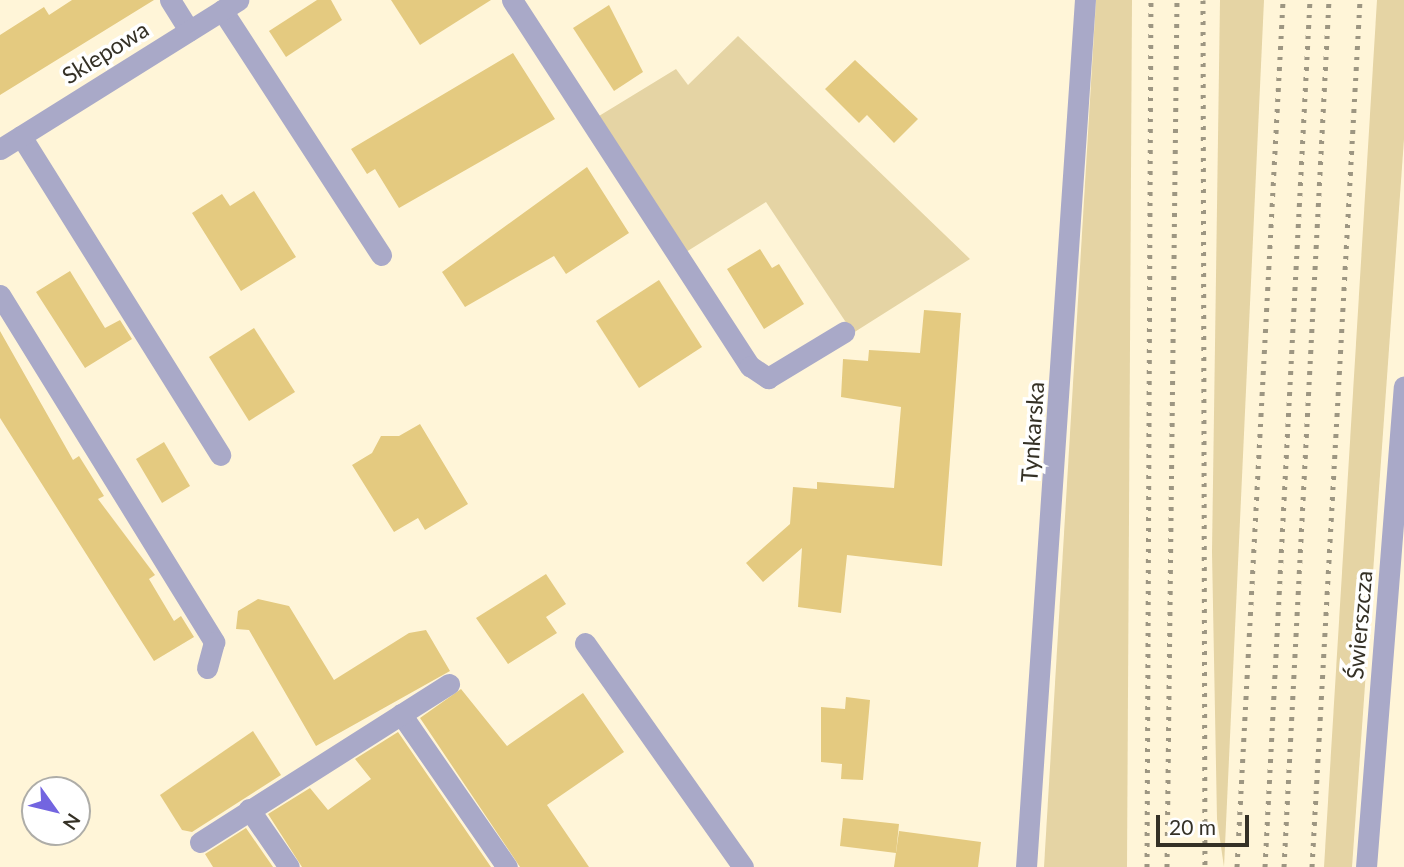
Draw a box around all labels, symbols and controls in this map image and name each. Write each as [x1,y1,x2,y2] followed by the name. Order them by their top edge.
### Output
[57,15,153,89] street label: Sklepowa
[1015,381,1049,483] street label: Tynkarska
[1340,569,1378,681] street label: Świerszcza
[21,776,91,846] north arrow
[1159,800,1252,844] scale bar
[59,809,86,834] text: N
[1169,814,1216,839] text: 20 m

